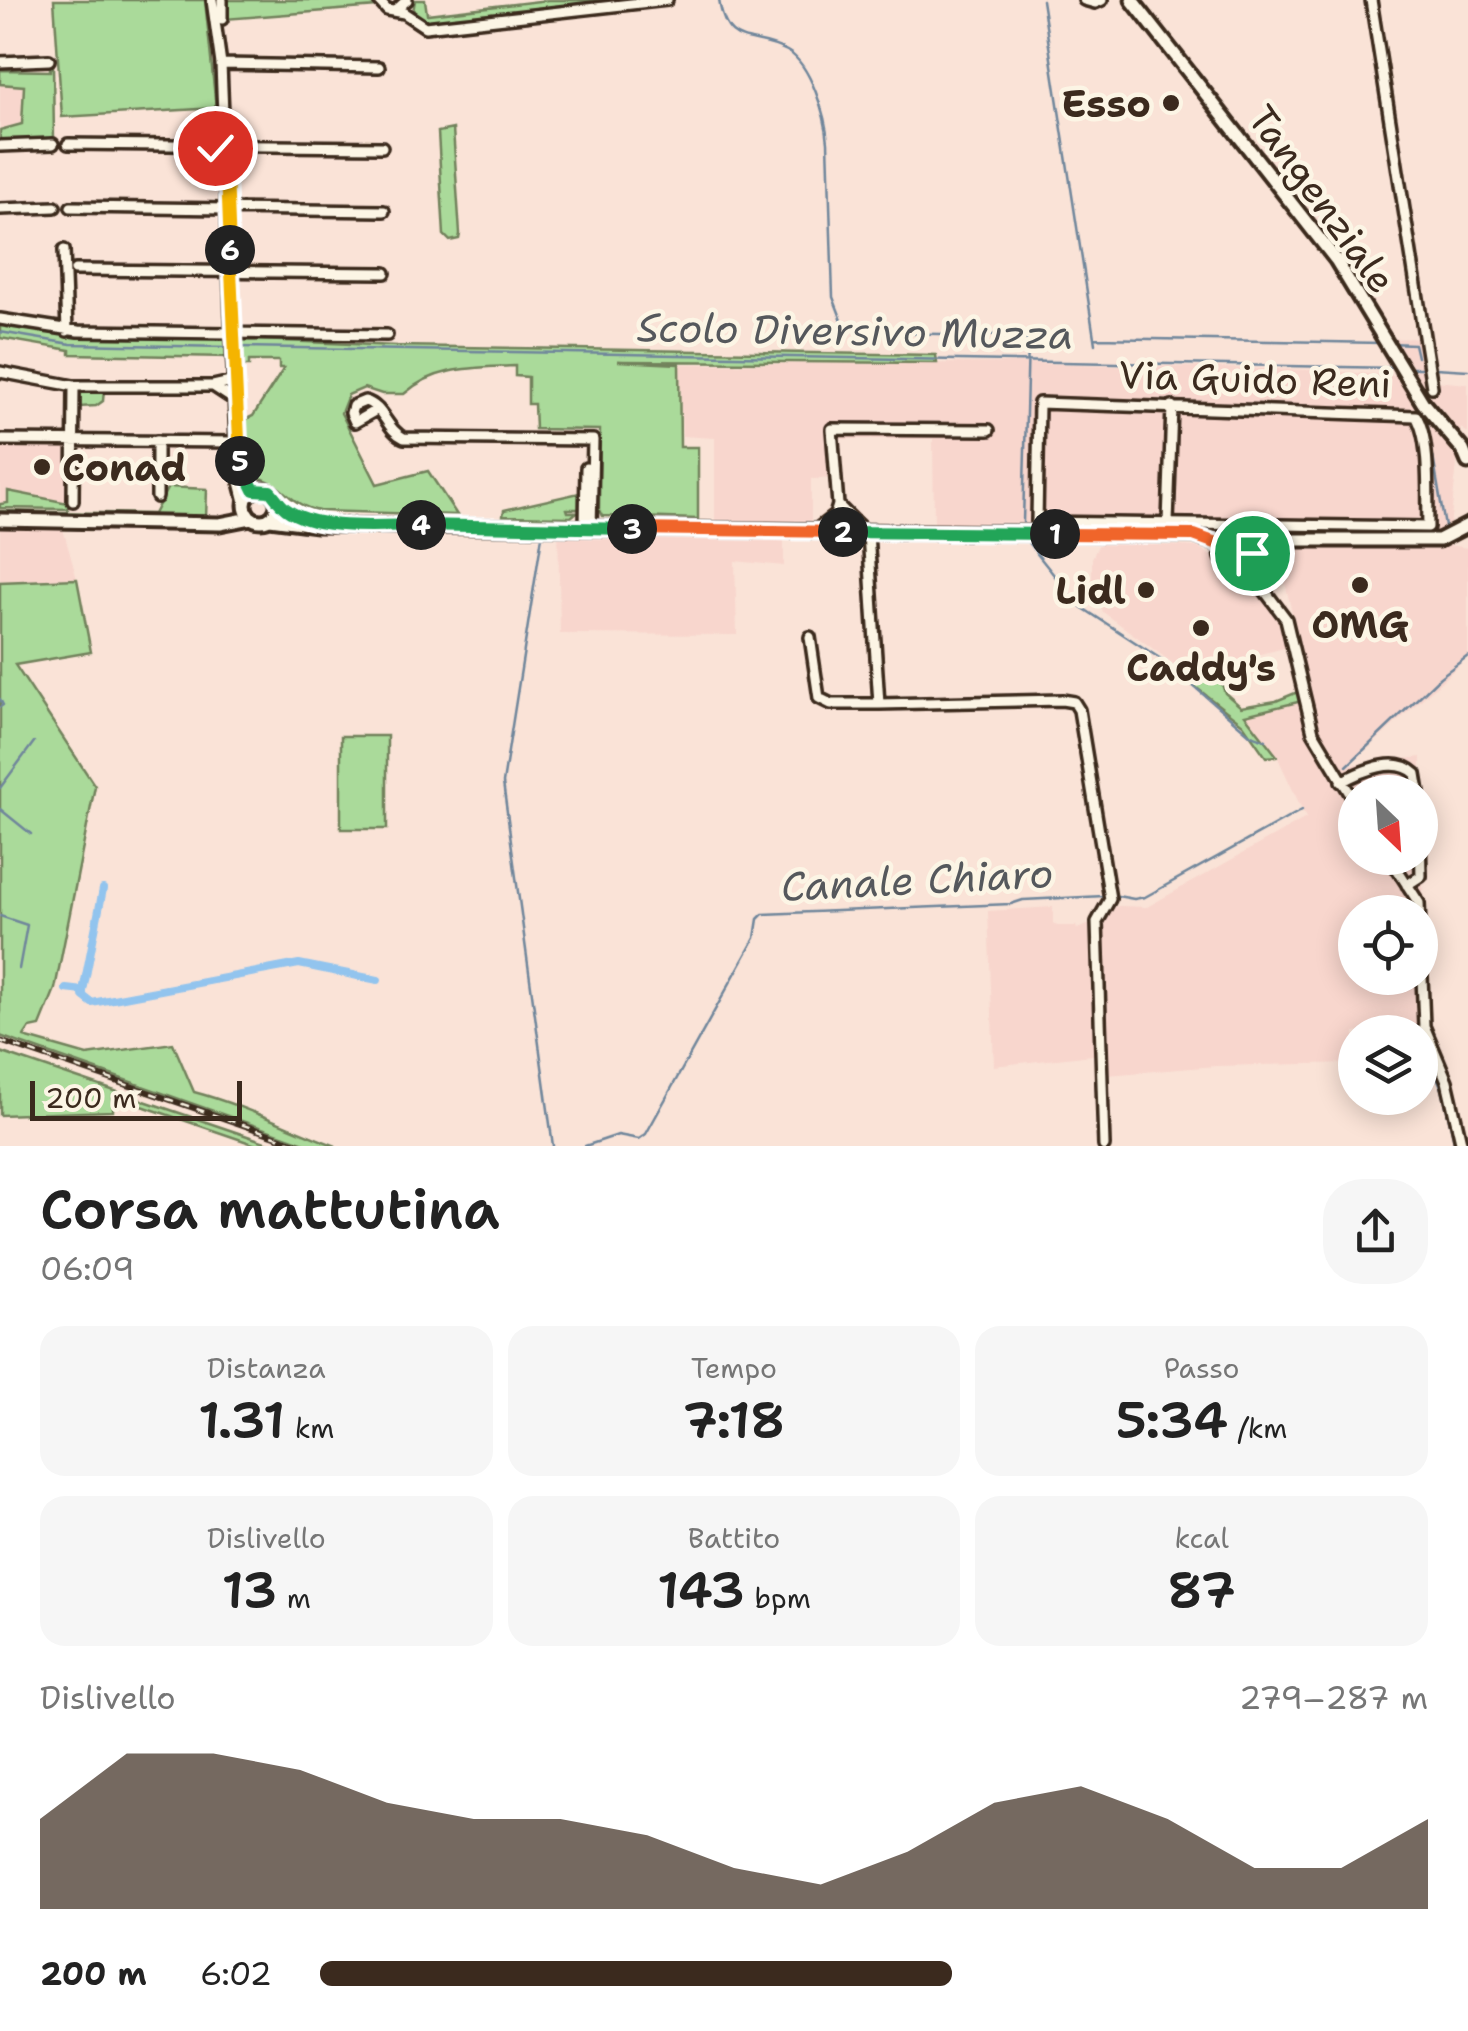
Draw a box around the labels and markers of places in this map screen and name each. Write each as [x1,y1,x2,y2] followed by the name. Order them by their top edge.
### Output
[1061,78,1151,129] place label: Esso
[1160,92,1182,114] marker: Esso
[173,106,258,191] pin
[205,225,255,275] pin: 6
[215,436,265,486] pin: 5
[62,442,186,493] place label: Conad
[31,456,53,478] marker: Conad
[396,500,446,550] pin: 4
[607,504,657,554] pin: 3
[818,507,868,557] pin: 2
[1030,509,1080,559] pin: 1
[1210,511,1295,596] pin
[1055,565,1126,616] place label: Lidl
[1349,574,1371,596] marker: OMG
[1135,579,1157,601] marker: Lidl
[1311,599,1409,650] place label: OMG
[1190,617,1212,639] marker: Caddy's
[1126,642,1276,693] place label: Caddy's

